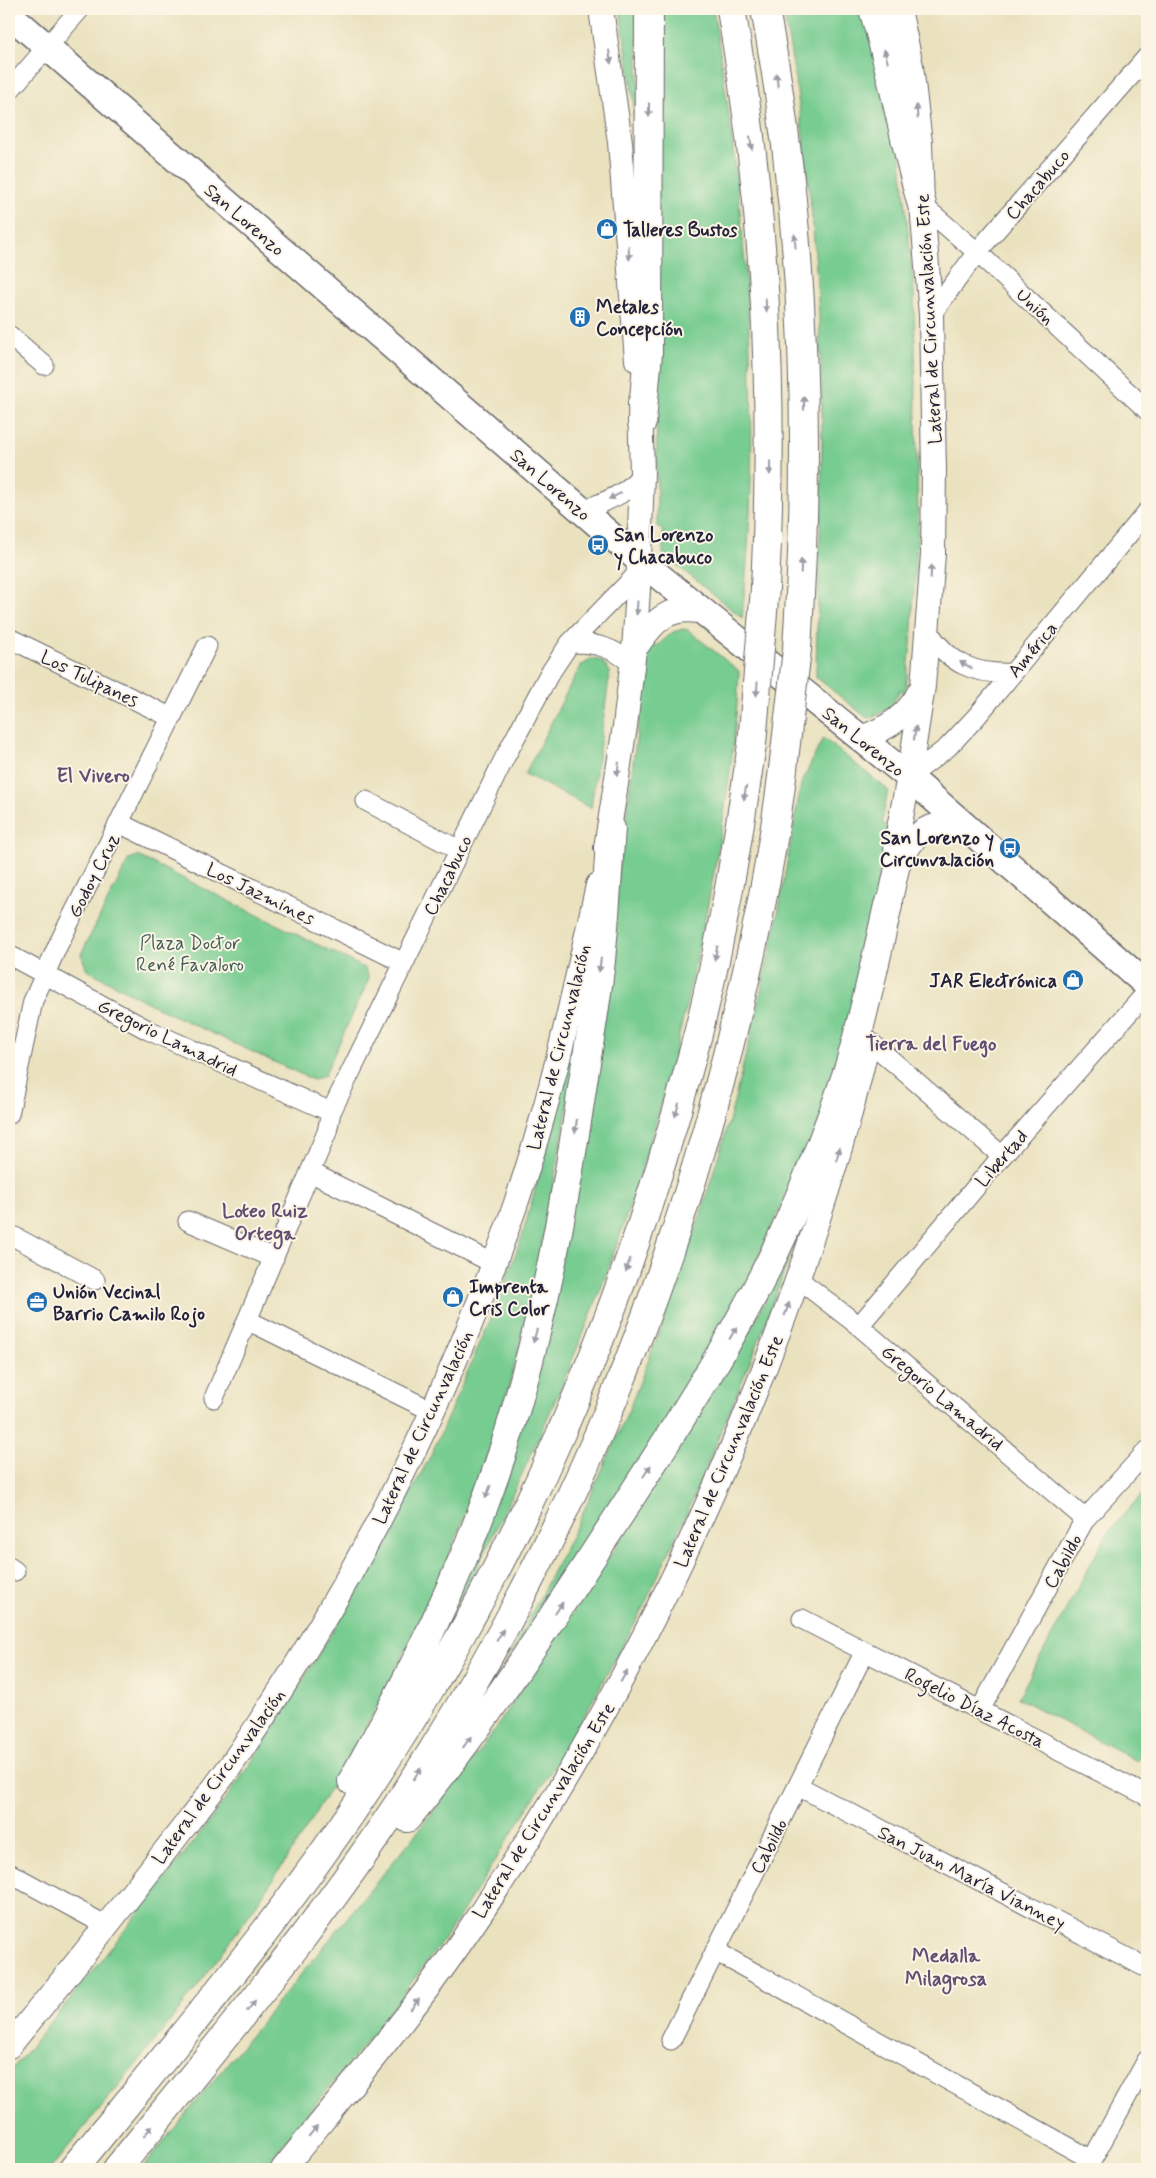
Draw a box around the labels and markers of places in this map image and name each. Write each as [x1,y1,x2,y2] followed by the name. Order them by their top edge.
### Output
[595,217,619,241] shop icon: Talleres Bustos
[623,218,738,243] place label: Talleres Bustos
[596,295,683,342] place label: Metales Concepción
[568,305,592,329] building icon: Metales Concepción
[614,523,713,571] place label: San Lorenzo y Chacabuco
[586,533,610,557] bus stop icon: San Lorenzo y Chacabuco
[880,826,994,873] place label: San Lorenzo y Circunvalación
[998,836,1022,860] bus stop icon: San Lorenzo y Circunvalación
[1061,968,1085,992] shop icon: JAR Electrónica
[929,969,1057,994] place label: JAR Electrónica
[469,1275,550,1322] place label: Imprenta Cris Color
[53,1280,205,1328] place label: Unión Vecinal Barrio Camilo Rojo
[441,1285,465,1309] shop icon: Imprenta Cris Color
[25,1290,49,1314] office icon: Unión Vecinal Barrio Camilo Rojo

